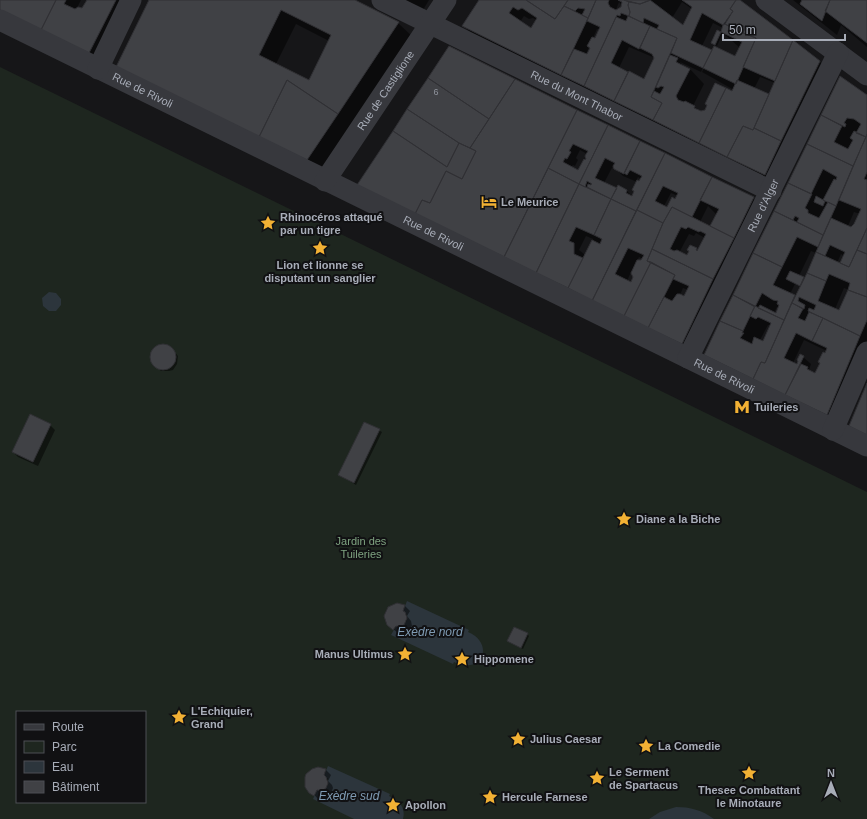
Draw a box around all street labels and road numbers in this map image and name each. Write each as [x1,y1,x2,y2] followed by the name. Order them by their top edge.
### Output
[355,48,416,132] street label: Rue de Castiglione
[529,68,625,123] street label: Rue du Mont Thabor
[111,70,175,110] street label: Rue de Rivoli
[745,177,781,234] street label: Rue d'Alger
[401,213,466,253] street label: Rue de Rivoli
[692,356,756,396] street label: Rue de Rivoli

